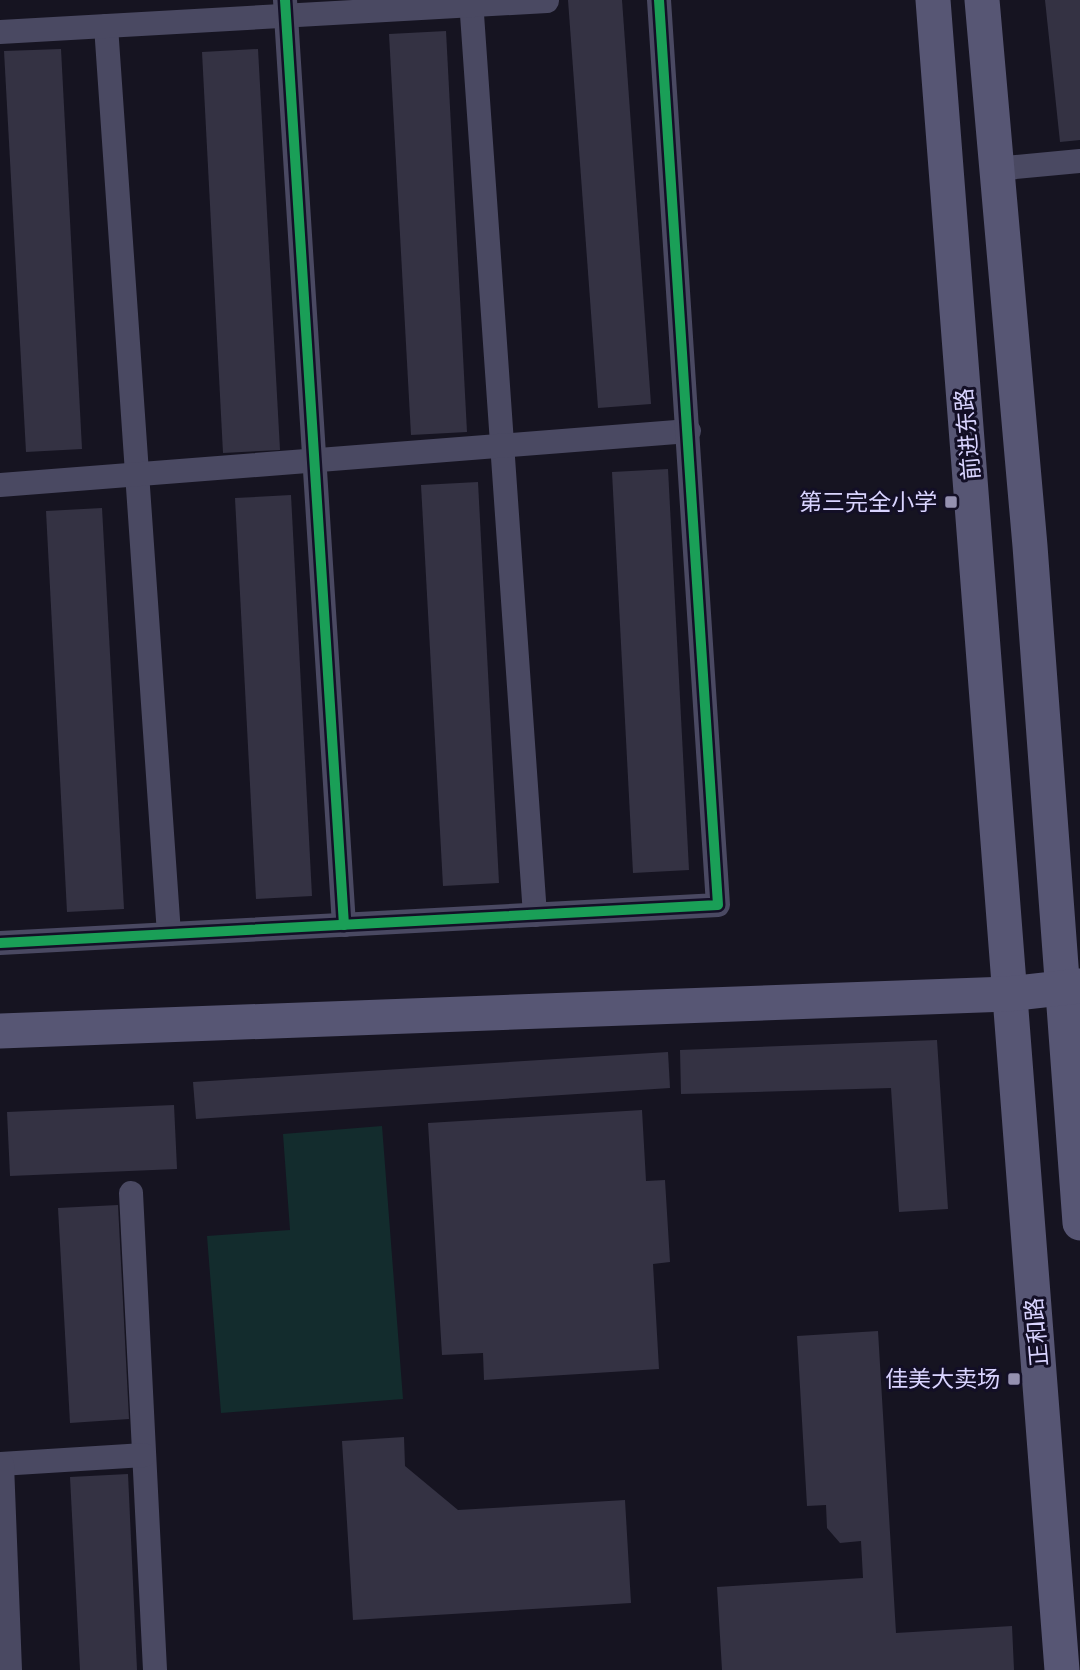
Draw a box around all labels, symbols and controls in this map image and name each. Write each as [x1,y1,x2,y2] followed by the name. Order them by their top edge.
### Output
[951,387,985,481] street label: 前进东路
[799,489,937,516] place label: 第三完全小学
[943,494,959,510] marker: 第三完全小学
[1021,1296,1053,1368] street label: 正和路
[885,1366,1000,1393] place label: 佳美大卖场
[1006,1371,1022,1387] marker: 佳美大卖场

